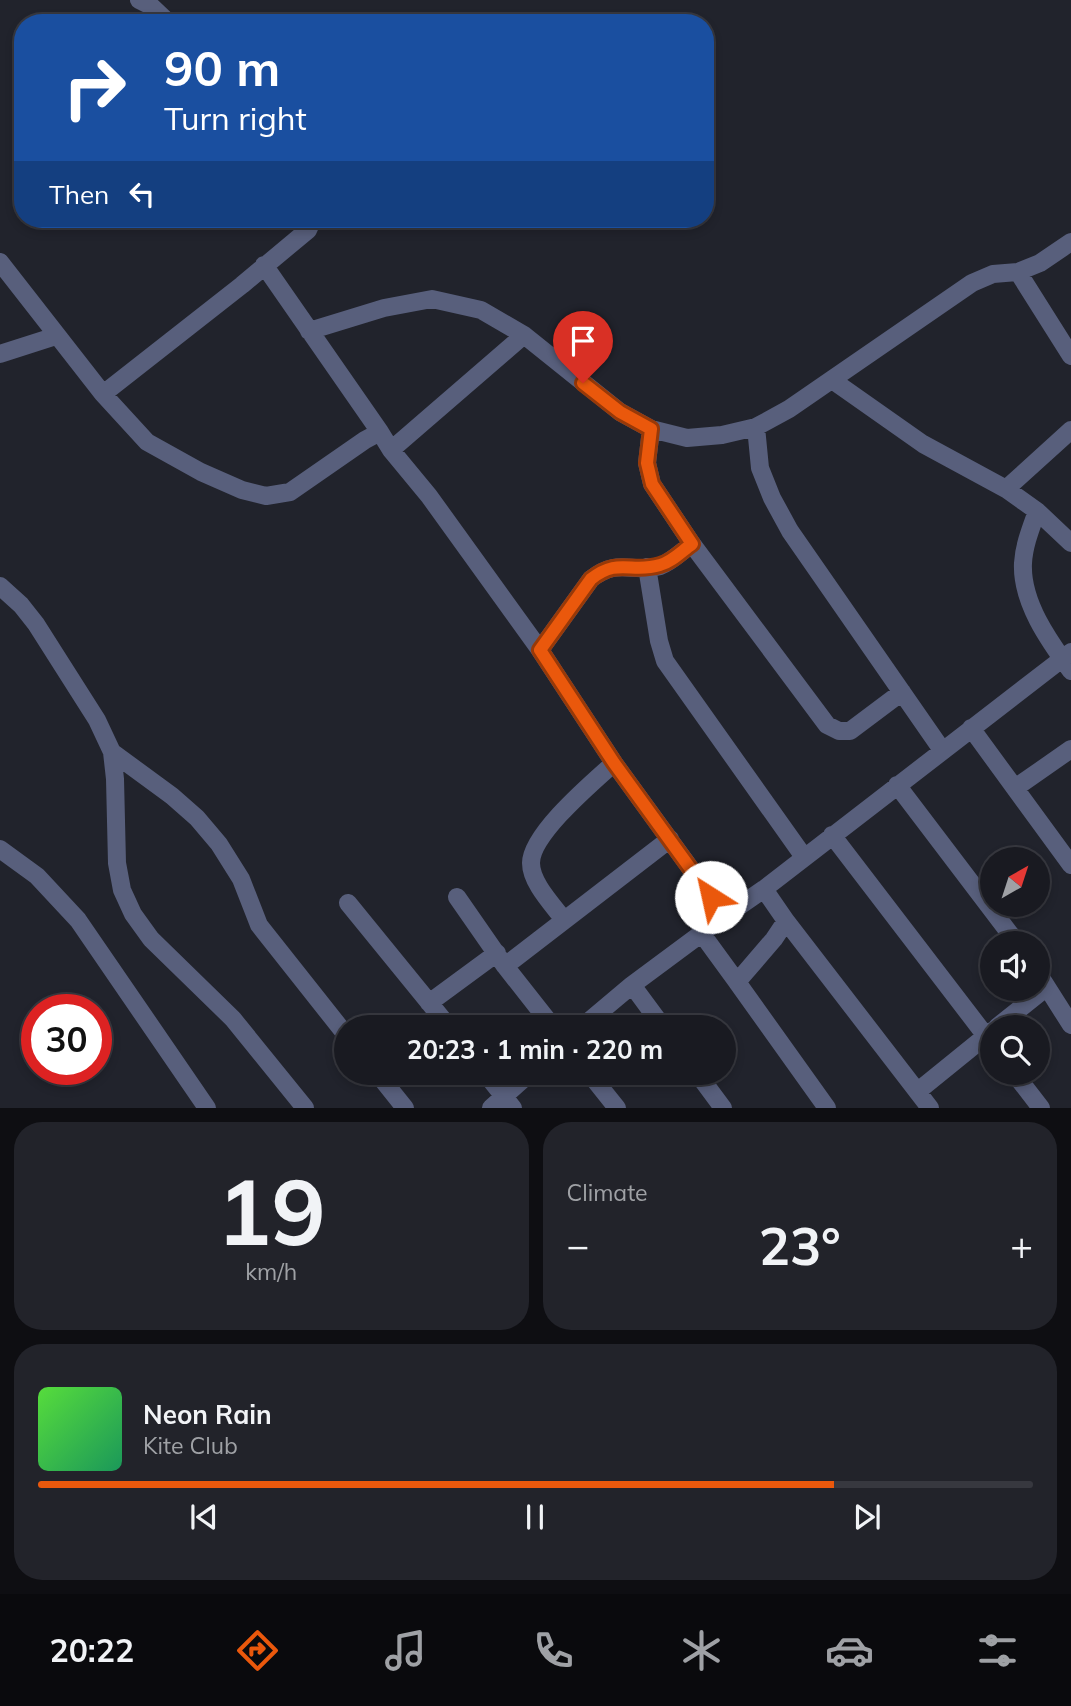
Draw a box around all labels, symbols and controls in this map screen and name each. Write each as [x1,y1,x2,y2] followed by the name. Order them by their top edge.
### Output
[164,37,280,98] text: 90 m
[49,42,140,133] icon: right
[164,98,307,138] text: Turn right
[123,175,161,213] icon: left
[49,178,109,211] text: Then
[553,311,613,383] pin
[564,322,602,360] icon: arrive
[980,847,1050,917] north arrow
[980,847,1050,1085] map controls
[674,860,748,934] position arrow
[980,931,1050,1001] button: sound
[21,994,112,1085] speed limit sign: 30
[980,1015,1050,1085] button: search
[407,1033,663,1066] text: 20:23 · 1 min · 220 m
[217,1154,326,1268] text: 19
[567,1178,648,1207] text: Climate
[759,1213,841,1278] text: 23°
[567,1221,589,1269] text: −
[1010,1221,1033,1269] text: +
[245,1257,297,1286] text: km/h
[143,1398,272,1431] text: Neon Rain
[143,1431,238,1460] text: Kite Club
[185,1498,223,1536] icon: previous
[516,1498,554,1536] icon: pause
[848,1498,886,1536] icon: next
[233,1626,282,1675] icon: directions
[381,1626,430,1675] icon: music
[529,1626,578,1675] icon: phone
[677,1626,726,1675] icon: climate
[825,1626,874,1675] icon: car
[973,1626,1022,1675] icon: filters
[49,1630,134,1670] text: 20:22

